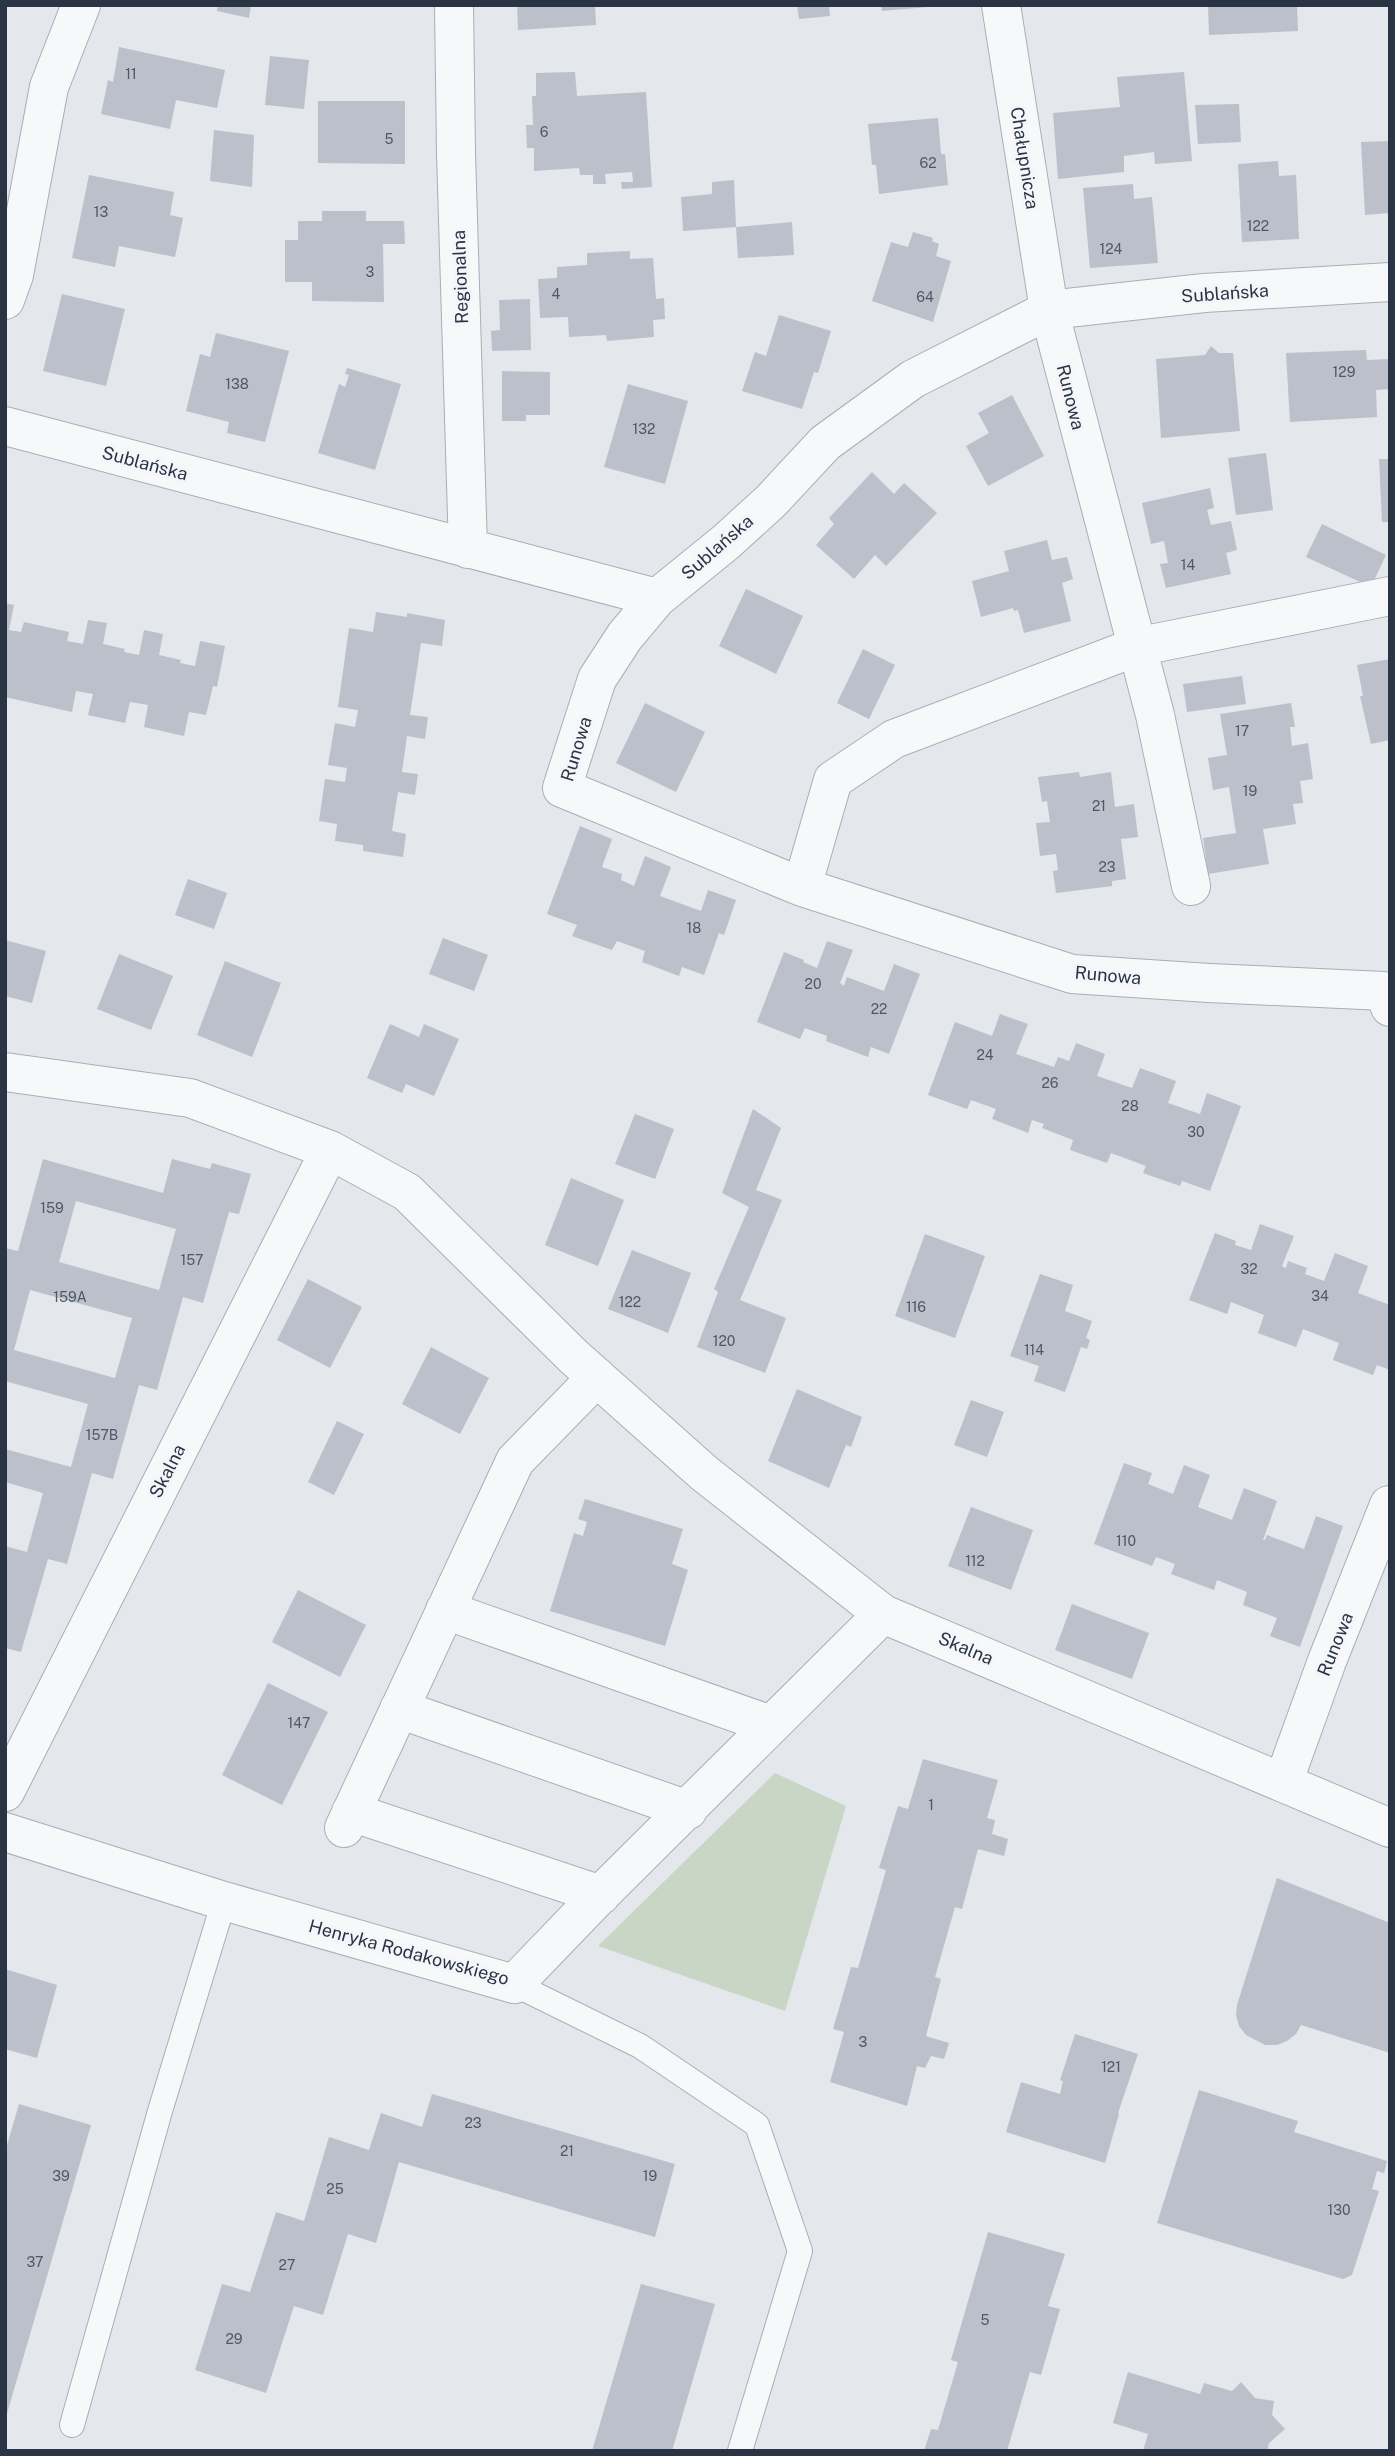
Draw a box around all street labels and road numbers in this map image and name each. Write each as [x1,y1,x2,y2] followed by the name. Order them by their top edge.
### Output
[1007,105,1043,211] street label: Chałupnicza
[448,230,472,324] street label: Regionalna
[1180,279,1270,307] street label: Sublańska
[1053,362,1089,432] street label: Runowa
[100,441,190,485] street label: Sublańska
[677,510,757,584] street label: Sublańska
[556,714,596,784] street label: Runowa
[1074,962,1142,988] street label: Runowa
[145,1441,189,1501] street label: Skalna
[1313,1609,1357,1679] street label: Runowa
[935,1627,997,1669] street label: Skalna
[307,1915,511,1989] street label: Henryka Rodakowskiego

